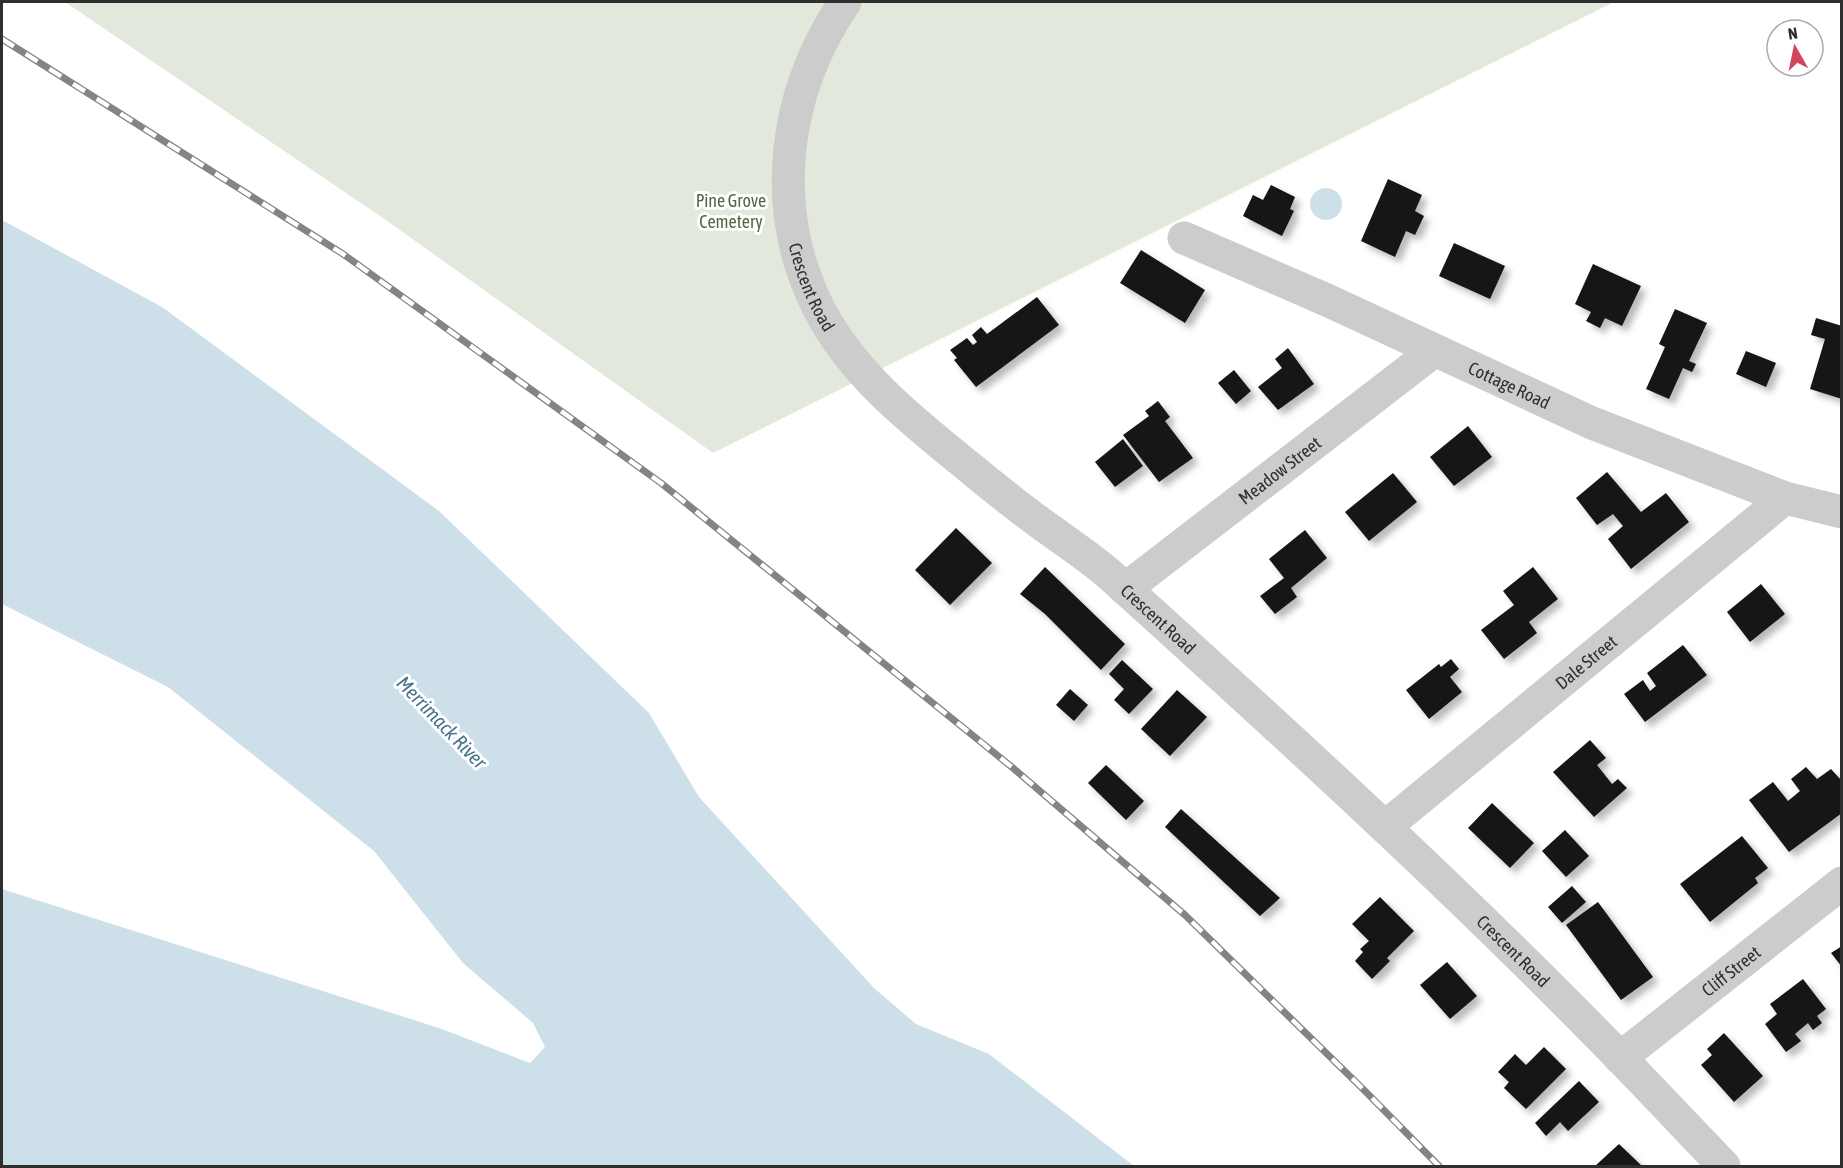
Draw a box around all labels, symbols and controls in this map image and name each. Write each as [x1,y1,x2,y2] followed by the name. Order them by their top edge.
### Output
[1765,18,1825,78] north arrow
[1787,24,1799,43] text: N
[696,190,766,232] park label: Pine Grove Cemetery
[785,241,840,335] street label: Crescent Road
[1465,357,1554,413] street label: Cottage Road
[1234,432,1325,508] street label: Meadow Street
[1117,580,1200,658] street label: Crescent Road
[1551,630,1621,693] street label: Dale Street
[392,671,492,774] water label: Merrimack River
[1473,910,1554,991] street label: Crescent Road
[1697,941,1764,1000] street label: Cliff Street

